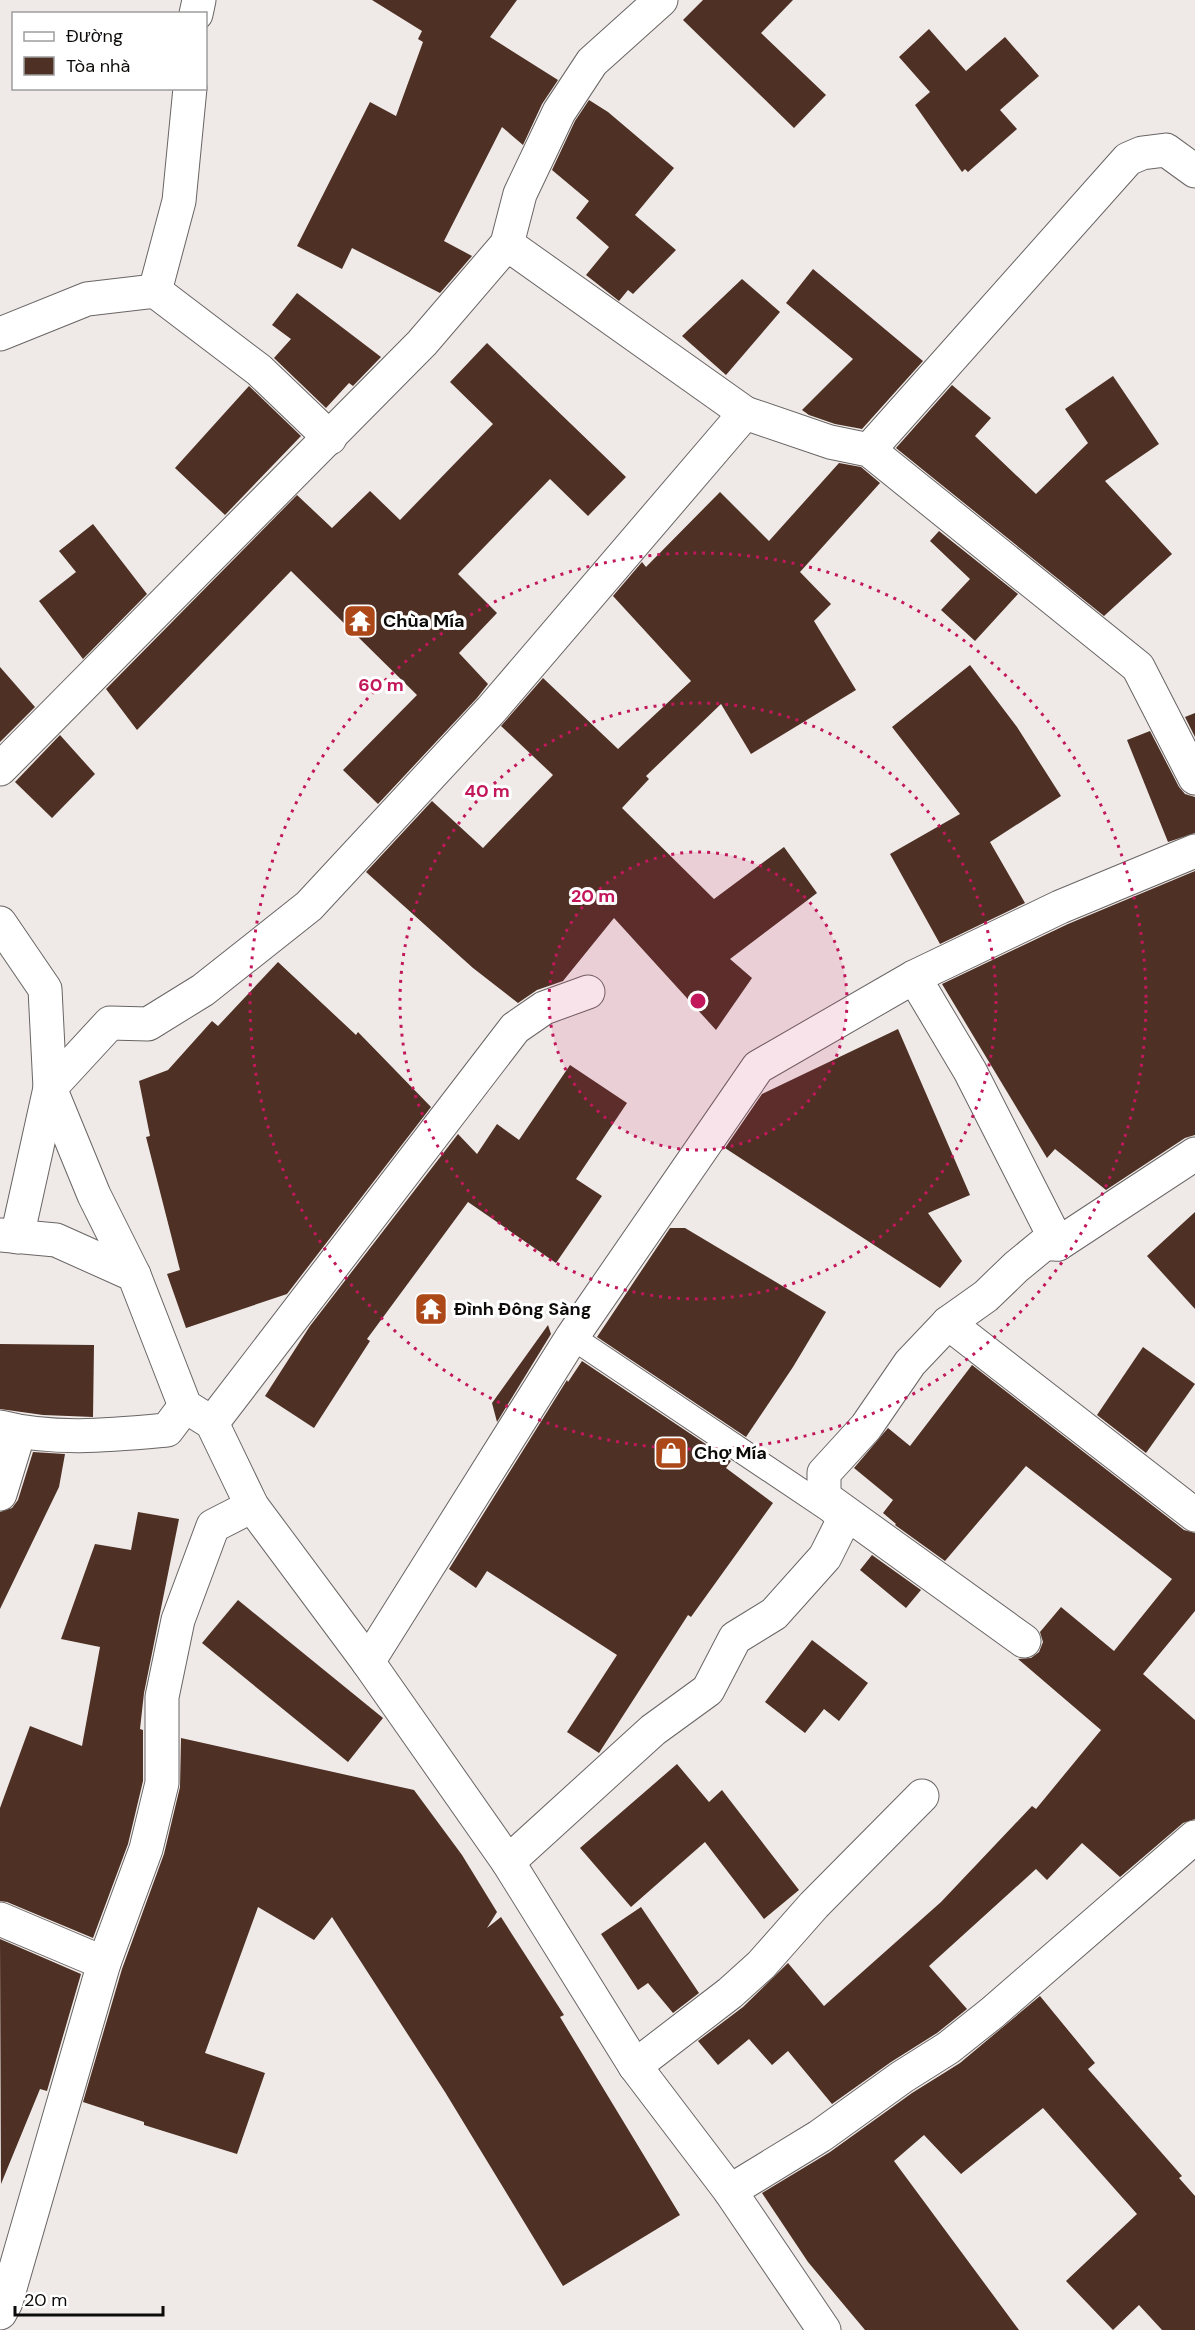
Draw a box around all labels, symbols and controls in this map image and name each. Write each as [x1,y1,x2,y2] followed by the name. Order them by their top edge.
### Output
[12,12,207,90] legend
[66,24,123,48] text: Đường
[66,54,130,78] text: Tòa nhà
[342,603,378,639] temple icon: Chùa Mía
[383,609,465,633] place label: Chùa Mía
[358,673,404,697] text: 60 m
[464,779,510,803] text: 40 m
[571,884,615,908] text: 20 m
[688,991,708,1011] centre of rings
[413,1291,449,1327] temple icon: Đình Đông Sàng
[454,1297,591,1321] place label: Đình Đông Sàng
[653,1435,689,1471] shop icon: Chợ Mía
[694,1441,767,1465] place label: Chợ Mía
[15,2279,164,2317] scale bar
[24,2288,67,2312] text: 20 m

